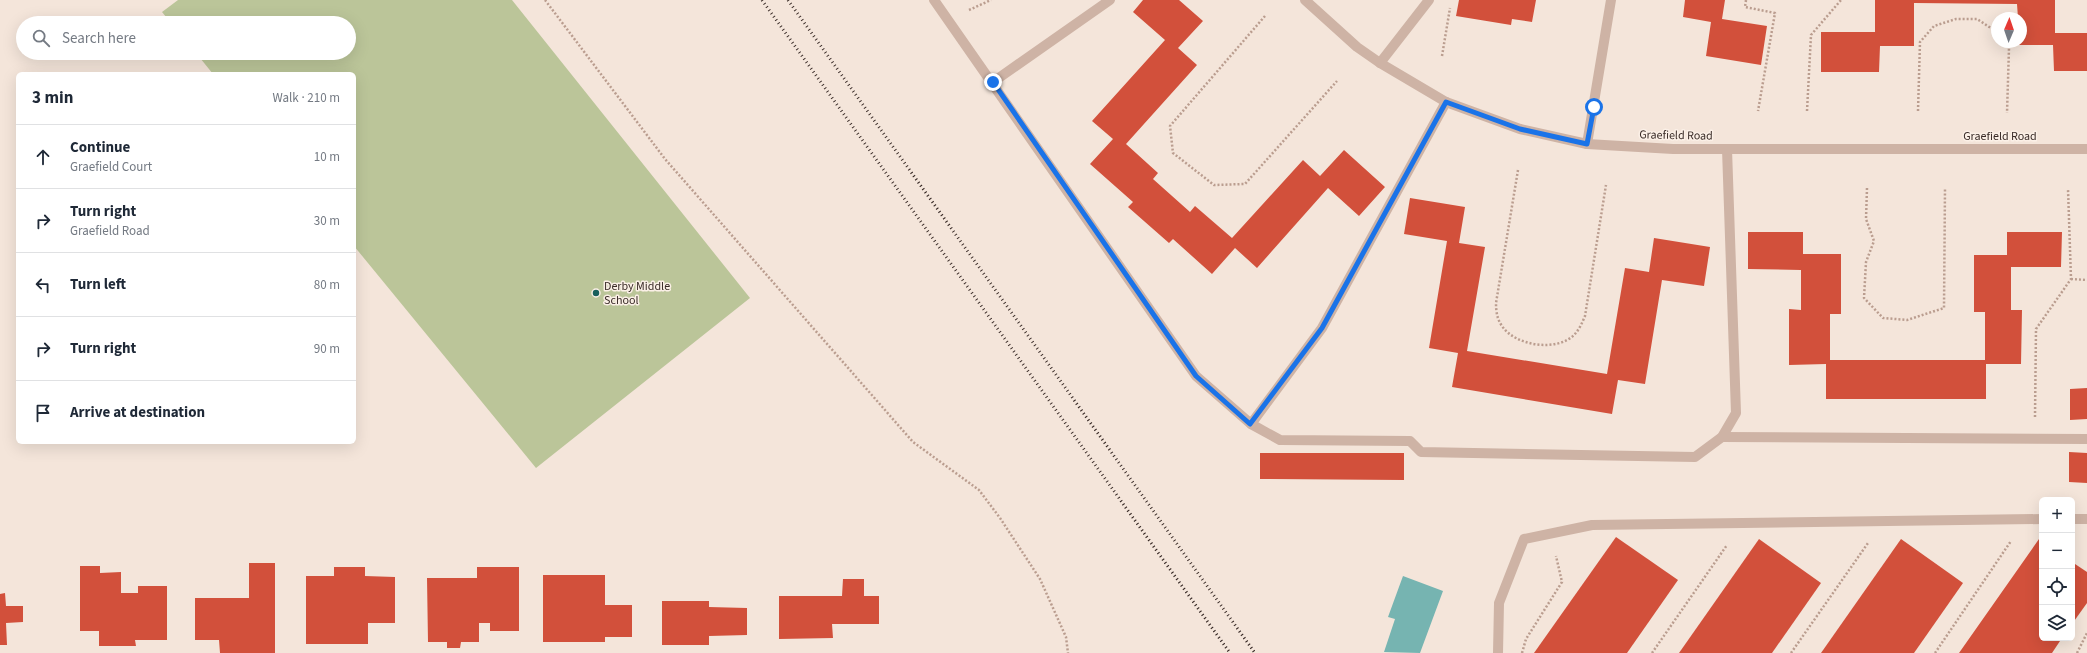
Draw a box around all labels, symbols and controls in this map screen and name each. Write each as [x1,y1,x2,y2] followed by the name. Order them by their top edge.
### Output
[1991,12,2027,48] north arrow
[16,16,356,60] search box
[30,27,52,49] icon: search
[62,28,136,49] text: Search here
[984,73,1002,91] route end
[32,86,73,110] text: 3 min
[272,89,340,107] text: Walk · 210 m
[1585,98,1603,116] route start
[1639,126,1713,145] street label: Graefield Road
[1963,128,2037,145] street label: Graefield Road
[70,137,130,158] text: Continue
[32,146,54,168] icon: ahead
[314,148,340,166] text: 10 m
[70,158,152,176] text: Graefield Court
[70,201,136,222] text: Turn right
[32,210,54,232] icon: right
[314,212,340,230] text: 30 m
[70,222,150,240] text: Graefield Road
[32,274,54,296] icon: left
[70,274,126,295] text: Turn left
[314,276,340,294] text: 80 m
[604,278,670,309] place label: Derby Middle School
[591,288,601,298] marker: Derby Middle School
[32,338,54,360] icon: right
[70,338,136,359] text: Turn right
[314,340,340,358] text: 90 m
[32,402,54,424] icon: arrive
[70,402,205,423] text: Arrive at destination
[2039,497,2075,641] map controls
[2039,497,2075,533] button: +
[2039,533,2075,569] button: −
[2039,569,2075,605] button: locate
[2039,605,2075,641] button: layers

